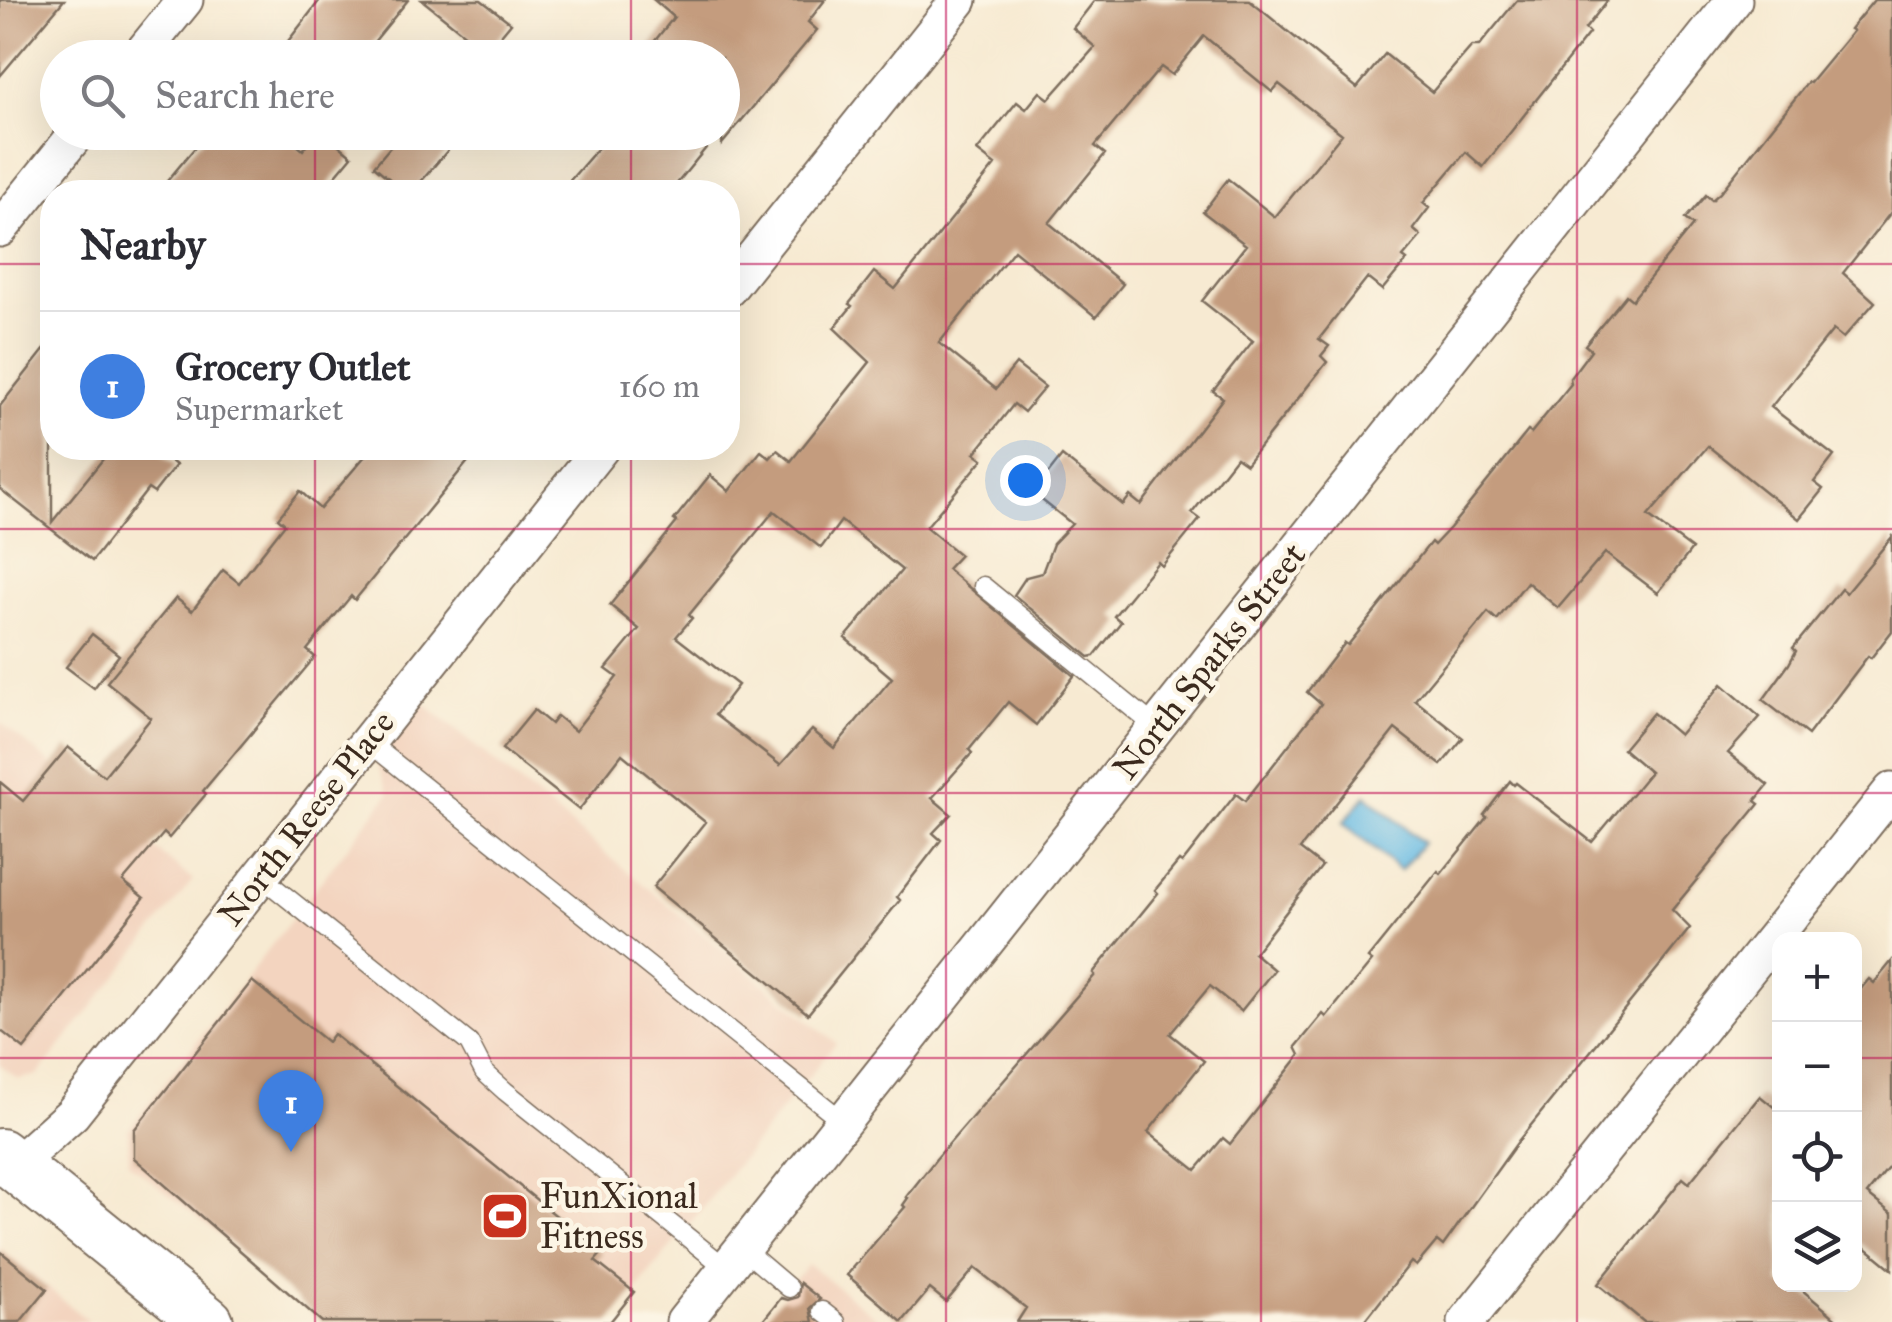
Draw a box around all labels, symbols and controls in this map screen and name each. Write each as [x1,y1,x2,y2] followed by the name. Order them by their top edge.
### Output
[40,40,740,150] search box
[75,68,130,123] icon: search
[155,72,335,118] text: Search here
[80,219,205,271] text: Nearby
[175,344,410,390] text: Grocery Outlet
[106,367,119,406] text: 1
[619,367,700,406] text: 160 m
[175,390,343,429] text: Supermarket
[1000,455,1051,506] your location
[1104,535,1315,788] street label: North Sparks Street
[209,702,404,935] street label: North Reese Place
[1772,932,1862,1292] map controls
[1772,932,1862,1022] button: +
[1772,1022,1862,1112] button: −
[258,1070,324,1152] pin: 1
[1772,1112,1862,1202] button: locate
[540,1175,698,1258] place label: FunXional Fitness
[479,1190,531,1242] sports icon: FunXional Fitness
[1772,1202,1862,1292] button: layers

